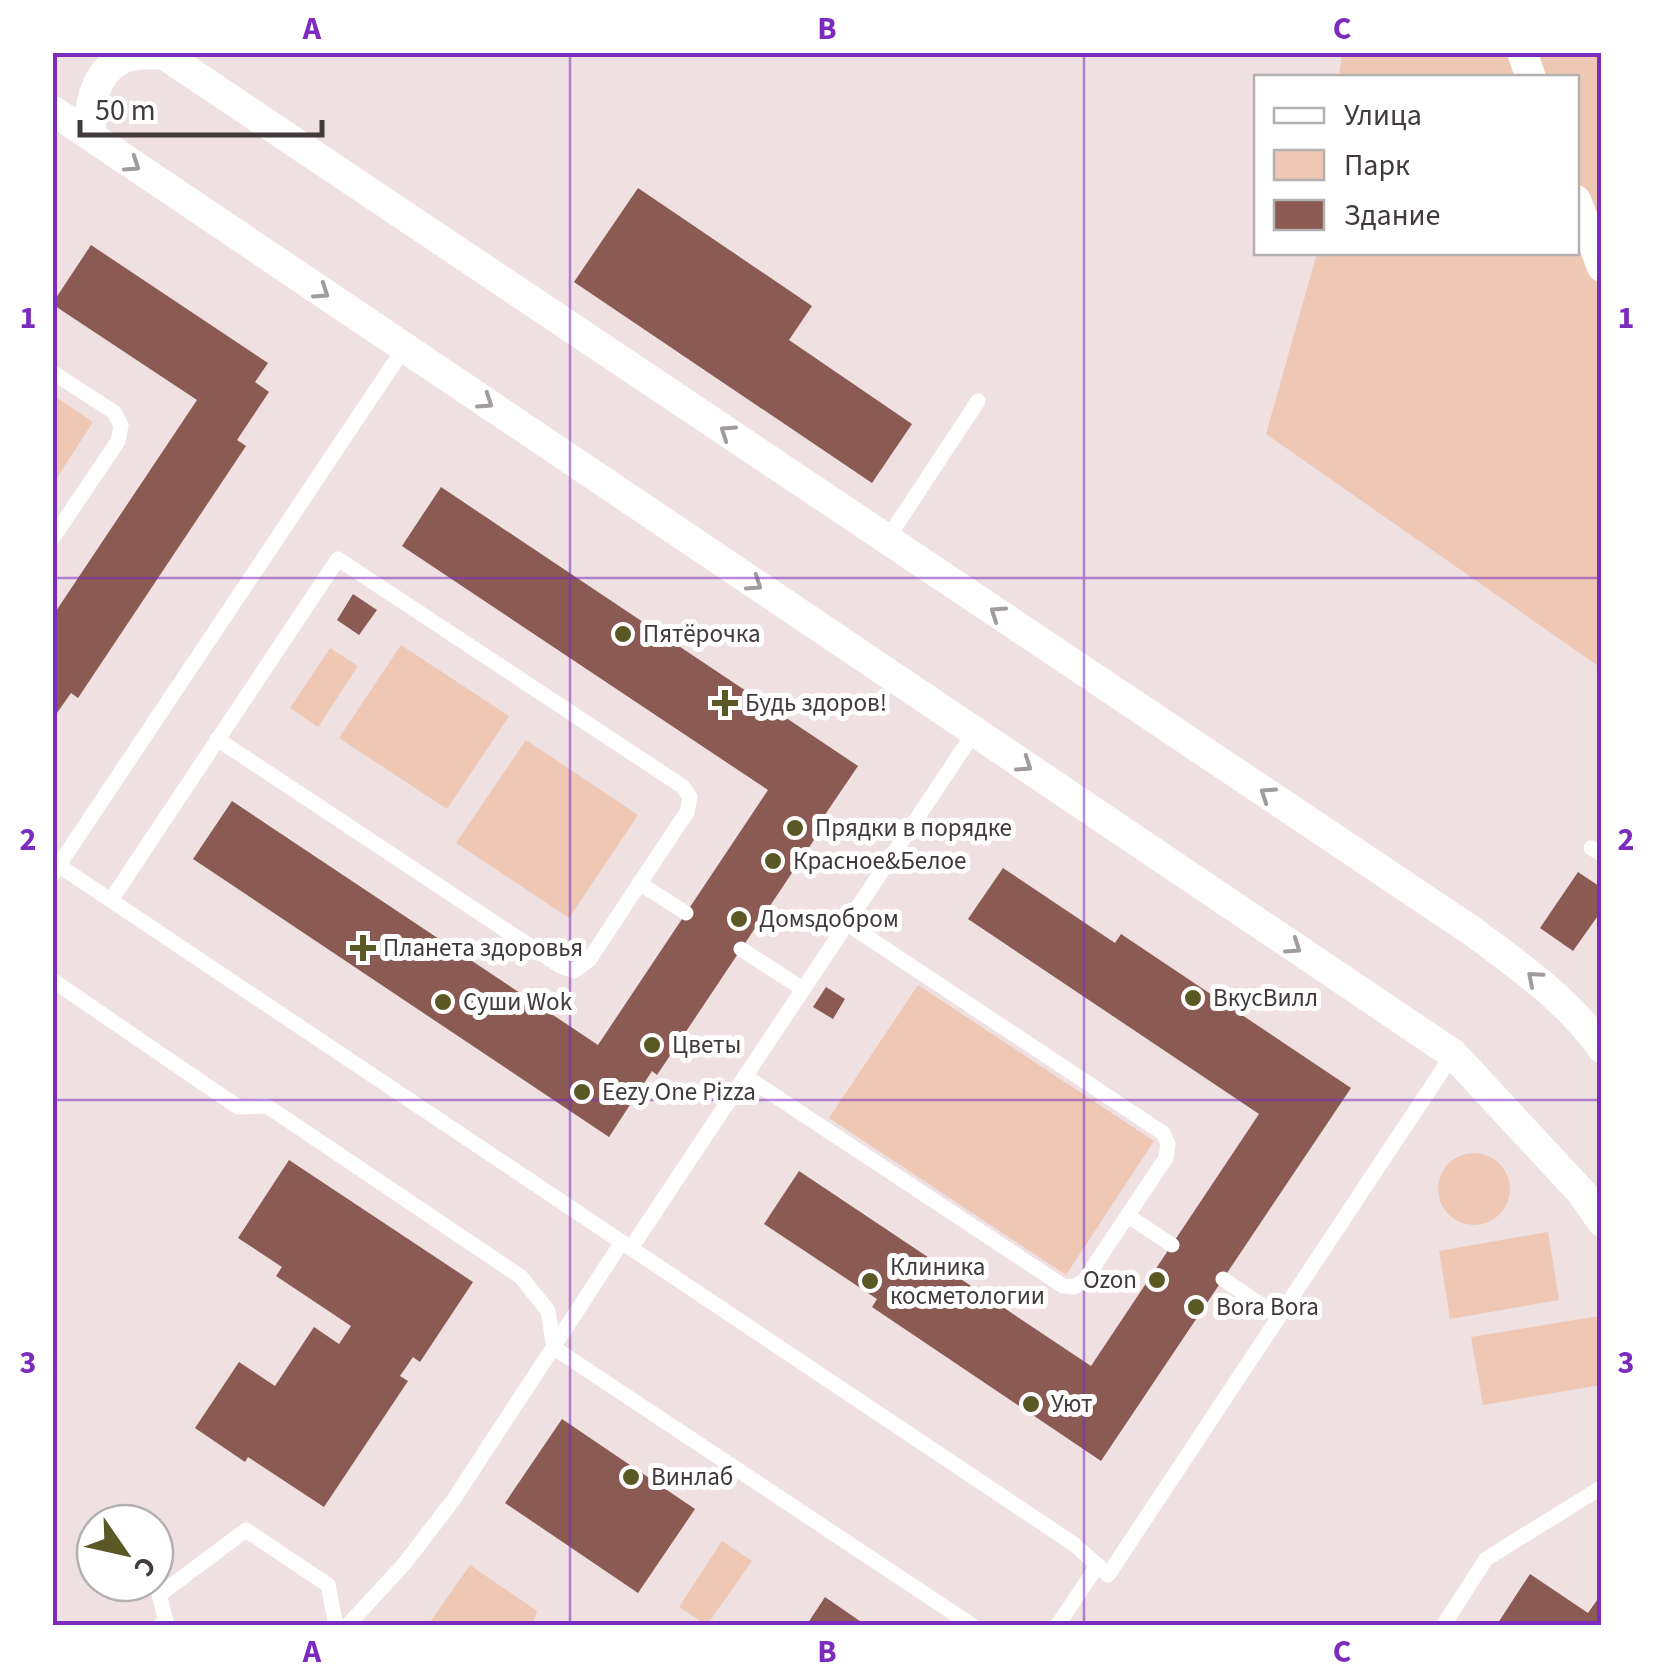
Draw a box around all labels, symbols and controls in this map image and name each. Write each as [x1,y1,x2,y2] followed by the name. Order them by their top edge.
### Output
[302,6,322,52] text: A
[817,6,837,52] text: B
[1333,6,1351,52] text: C
[80,75,322,137] scale bar
[1254,75,1579,255] legend
[95,89,156,132] text: 50 m
[1344,94,1422,137] text: Улица
[1344,144,1410,187] text: Парк
[123,152,141,171] one-way arrow
[1344,194,1440,237] text: Здание
[311,280,330,298] one-way arrow
[20,295,36,341] text: 1
[1618,295,1634,341] text: 1
[474,390,493,408] one-way arrow
[720,425,738,444] one-way arrow
[745,571,763,590] one-way arrow
[990,607,1009,625] one-way arrow
[643,616,761,652] place label: Пятёрочка
[612,623,634,645] marker: Пятёрочка
[745,685,887,721] place label: Будь здоров!
[714,692,736,714] marker: Будь здоров!
[1013,753,1032,771] one-way arrow
[1260,787,1278,806] one-way arrow
[815,810,1012,846] place label: Прядки в порядке
[20,817,36,863] text: 2
[784,817,806,839] marker: Прядки в порядке
[1618,817,1634,863] text: 2
[793,843,966,879] place label: Красное&Белое
[762,850,784,872] marker: Красное&Белое
[759,901,899,937] place label: Домsдобром
[728,908,750,930] marker: Домsдобром
[383,930,583,966] place label: Планета здоровья
[1284,934,1302,953] one-way arrow
[352,937,374,959] marker: Планета здоровья
[1527,972,1546,990] one-way arrow
[1213,980,1318,1016] place label: ВкусВилл
[463,984,573,1020] place label: Суши Wok
[1182,987,1204,1009] marker: ВкусВилл
[432,991,454,1013] marker: Суши Wok
[672,1027,741,1063] place label: Цветы
[641,1034,663,1056] marker: Цветы
[602,1074,756,1110] place label: Eezy One Pizza
[571,1081,593,1103] marker: Eezy One Pizza
[890,1249,1045,1314] place label: Клиника косметологии
[1083,1262,1137,1298] place label: Ozon
[1146,1269,1168,1291] marker: Ozon
[859,1270,881,1292] marker: Клиника косметологии
[1216,1289,1319,1325] place label: Bora Bora
[1185,1296,1207,1318] marker: Bora Bora
[20,1340,36,1386] text: 3
[1618,1340,1634,1386] text: 3
[1051,1386,1093,1422] place label: Уют
[1020,1393,1042,1415] marker: Уют
[651,1459,733,1495] place label: Винлаб
[620,1466,642,1488] marker: Винлаб
[75,1503,175,1603] north arrow
[124,1548,166,1584] text: С
[302,1629,322,1675] text: A
[817,1629,837,1675] text: B
[1333,1629,1351,1675] text: C

